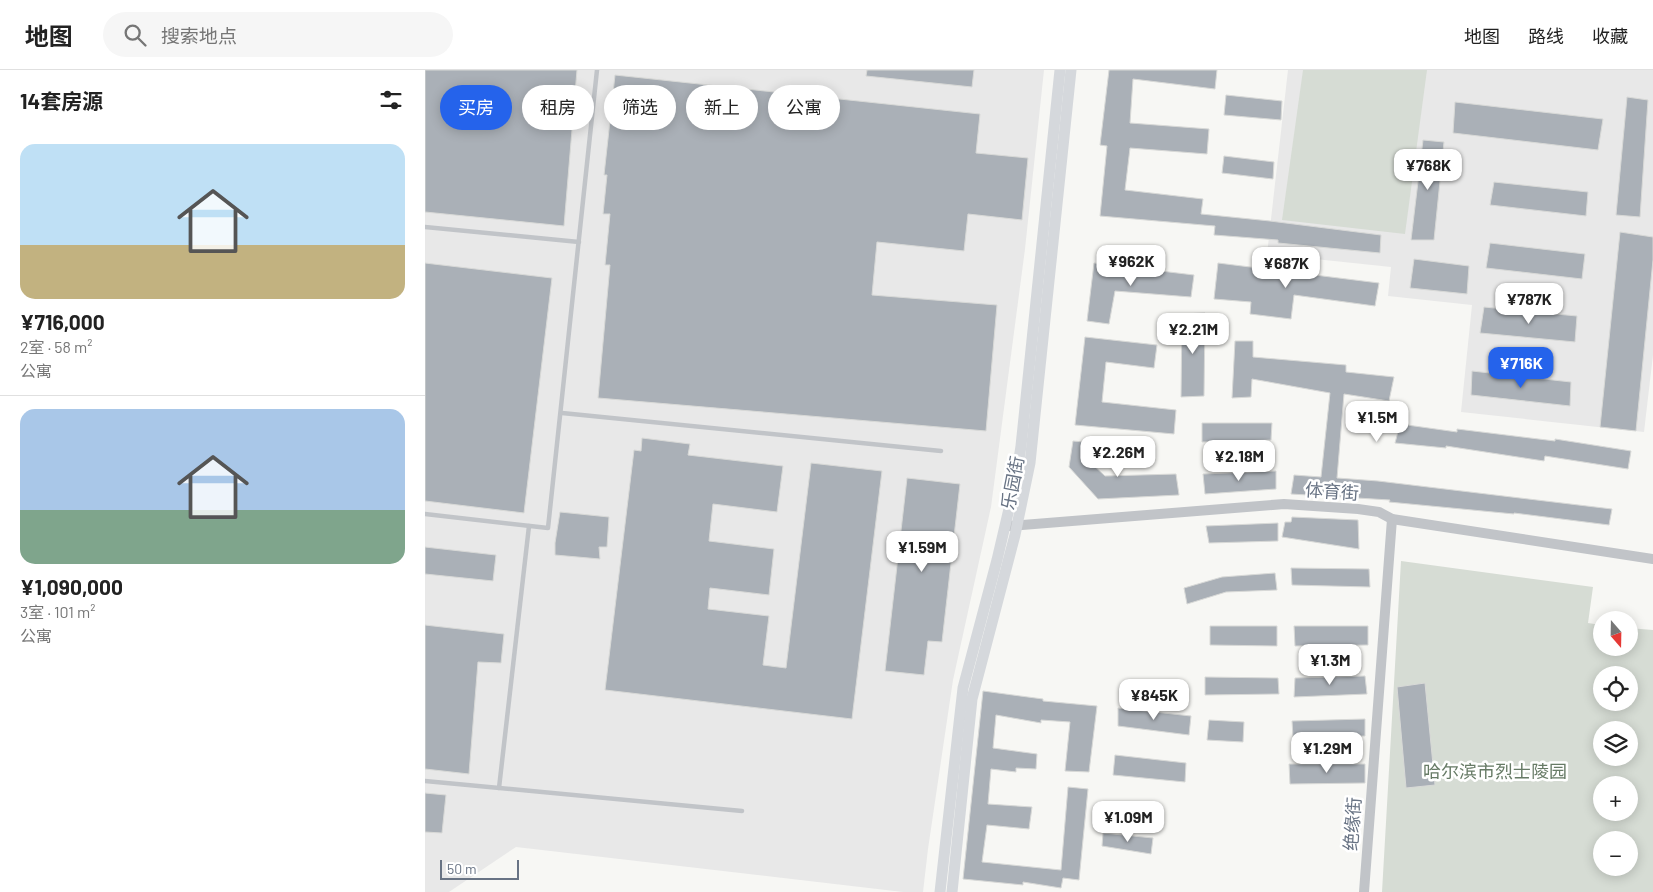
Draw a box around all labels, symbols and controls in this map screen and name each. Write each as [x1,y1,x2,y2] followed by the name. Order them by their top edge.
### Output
[103,12,453,57] search box
[25,21,73,50] text: 地图
[121,21,149,49] icon: search
[161,24,237,47] text: 搜索地点
[1464,25,1500,47] text: 地图
[1528,25,1564,47] text: 路线
[1592,25,1628,47] text: 收藏
[440,85,512,130] chip: 买房
[522,85,594,130] chip: 租房
[604,85,676,130] chip: 筛选
[686,85,758,130] chip: 新上
[768,85,840,130] chip: 公寓
[377,86,405,114] icon: filters
[20,88,103,113] text: 14套房源
[1393,148,1463,191] pin: ¥768K
[1405,155,1451,174] text: ¥768K
[168,176,258,266] icon: home
[1096,244,1166,287] pin: ¥962K
[1251,246,1321,289] pin: ¥687K
[1107,251,1155,270] text: ¥962K
[1263,253,1309,272] text: ¥687K
[1494,282,1564,325] pin: ¥787K
[1506,289,1552,308] text: ¥787K
[20,309,105,334] text: ¥716,000
[1152,312,1234,355] pin: ¥2.21M
[1168,319,1218,338] text: ¥2.21M
[20,337,93,356] text: 2室 · 58 m²
[1486,346,1556,389] pin: ¥716K
[1499,353,1543,372] text: ¥716K
[20,361,52,380] text: 公寓
[1342,400,1412,443] pin: ¥1.5M
[1356,407,1398,426] text: ¥1.5M
[1077,436,1159,478] pin: ¥2.26M
[1198,440,1280,482] pin: ¥2.18M
[168,442,258,532] icon: home
[1091,442,1145,461] text: ¥2.26M
[1214,446,1264,465] text: ¥2.18M
[996,454,1028,511] street label: 乐园街
[1304,478,1360,504] street label: 体育街
[881,530,963,573] pin: ¥1.59M
[897,537,947,556] text: ¥1.59M
[20,574,123,599] text: ¥1,090,000
[20,602,95,621] text: 3室 · 101 m²
[1593,611,1637,656] north arrow
[1593,611,1638,876] map controls
[20,626,52,645] text: 公寓
[1295,644,1365,686] pin: ¥1.3M
[1309,650,1351,669] text: ¥1.3M
[1593,666,1638,711] button: locate
[1119,678,1189,721] pin: ¥845K
[1130,685,1178,704] text: ¥845K
[1593,721,1638,766] button: layers
[1286,732,1368,774] pin: ¥1.29M
[1302,738,1352,757] text: ¥1.29M
[1423,760,1567,782] park label: 哈尔滨市烈士陵园
[1593,776,1638,821] button: +
[1339,796,1365,852] street label: 绝缘街
[1087,800,1169,843] pin: ¥1.09M
[1103,807,1153,826] text: ¥1.09M
[1593,831,1638,876] button: −
[440,857,519,880] scale bar
[447,860,476,877] text: 50 m

